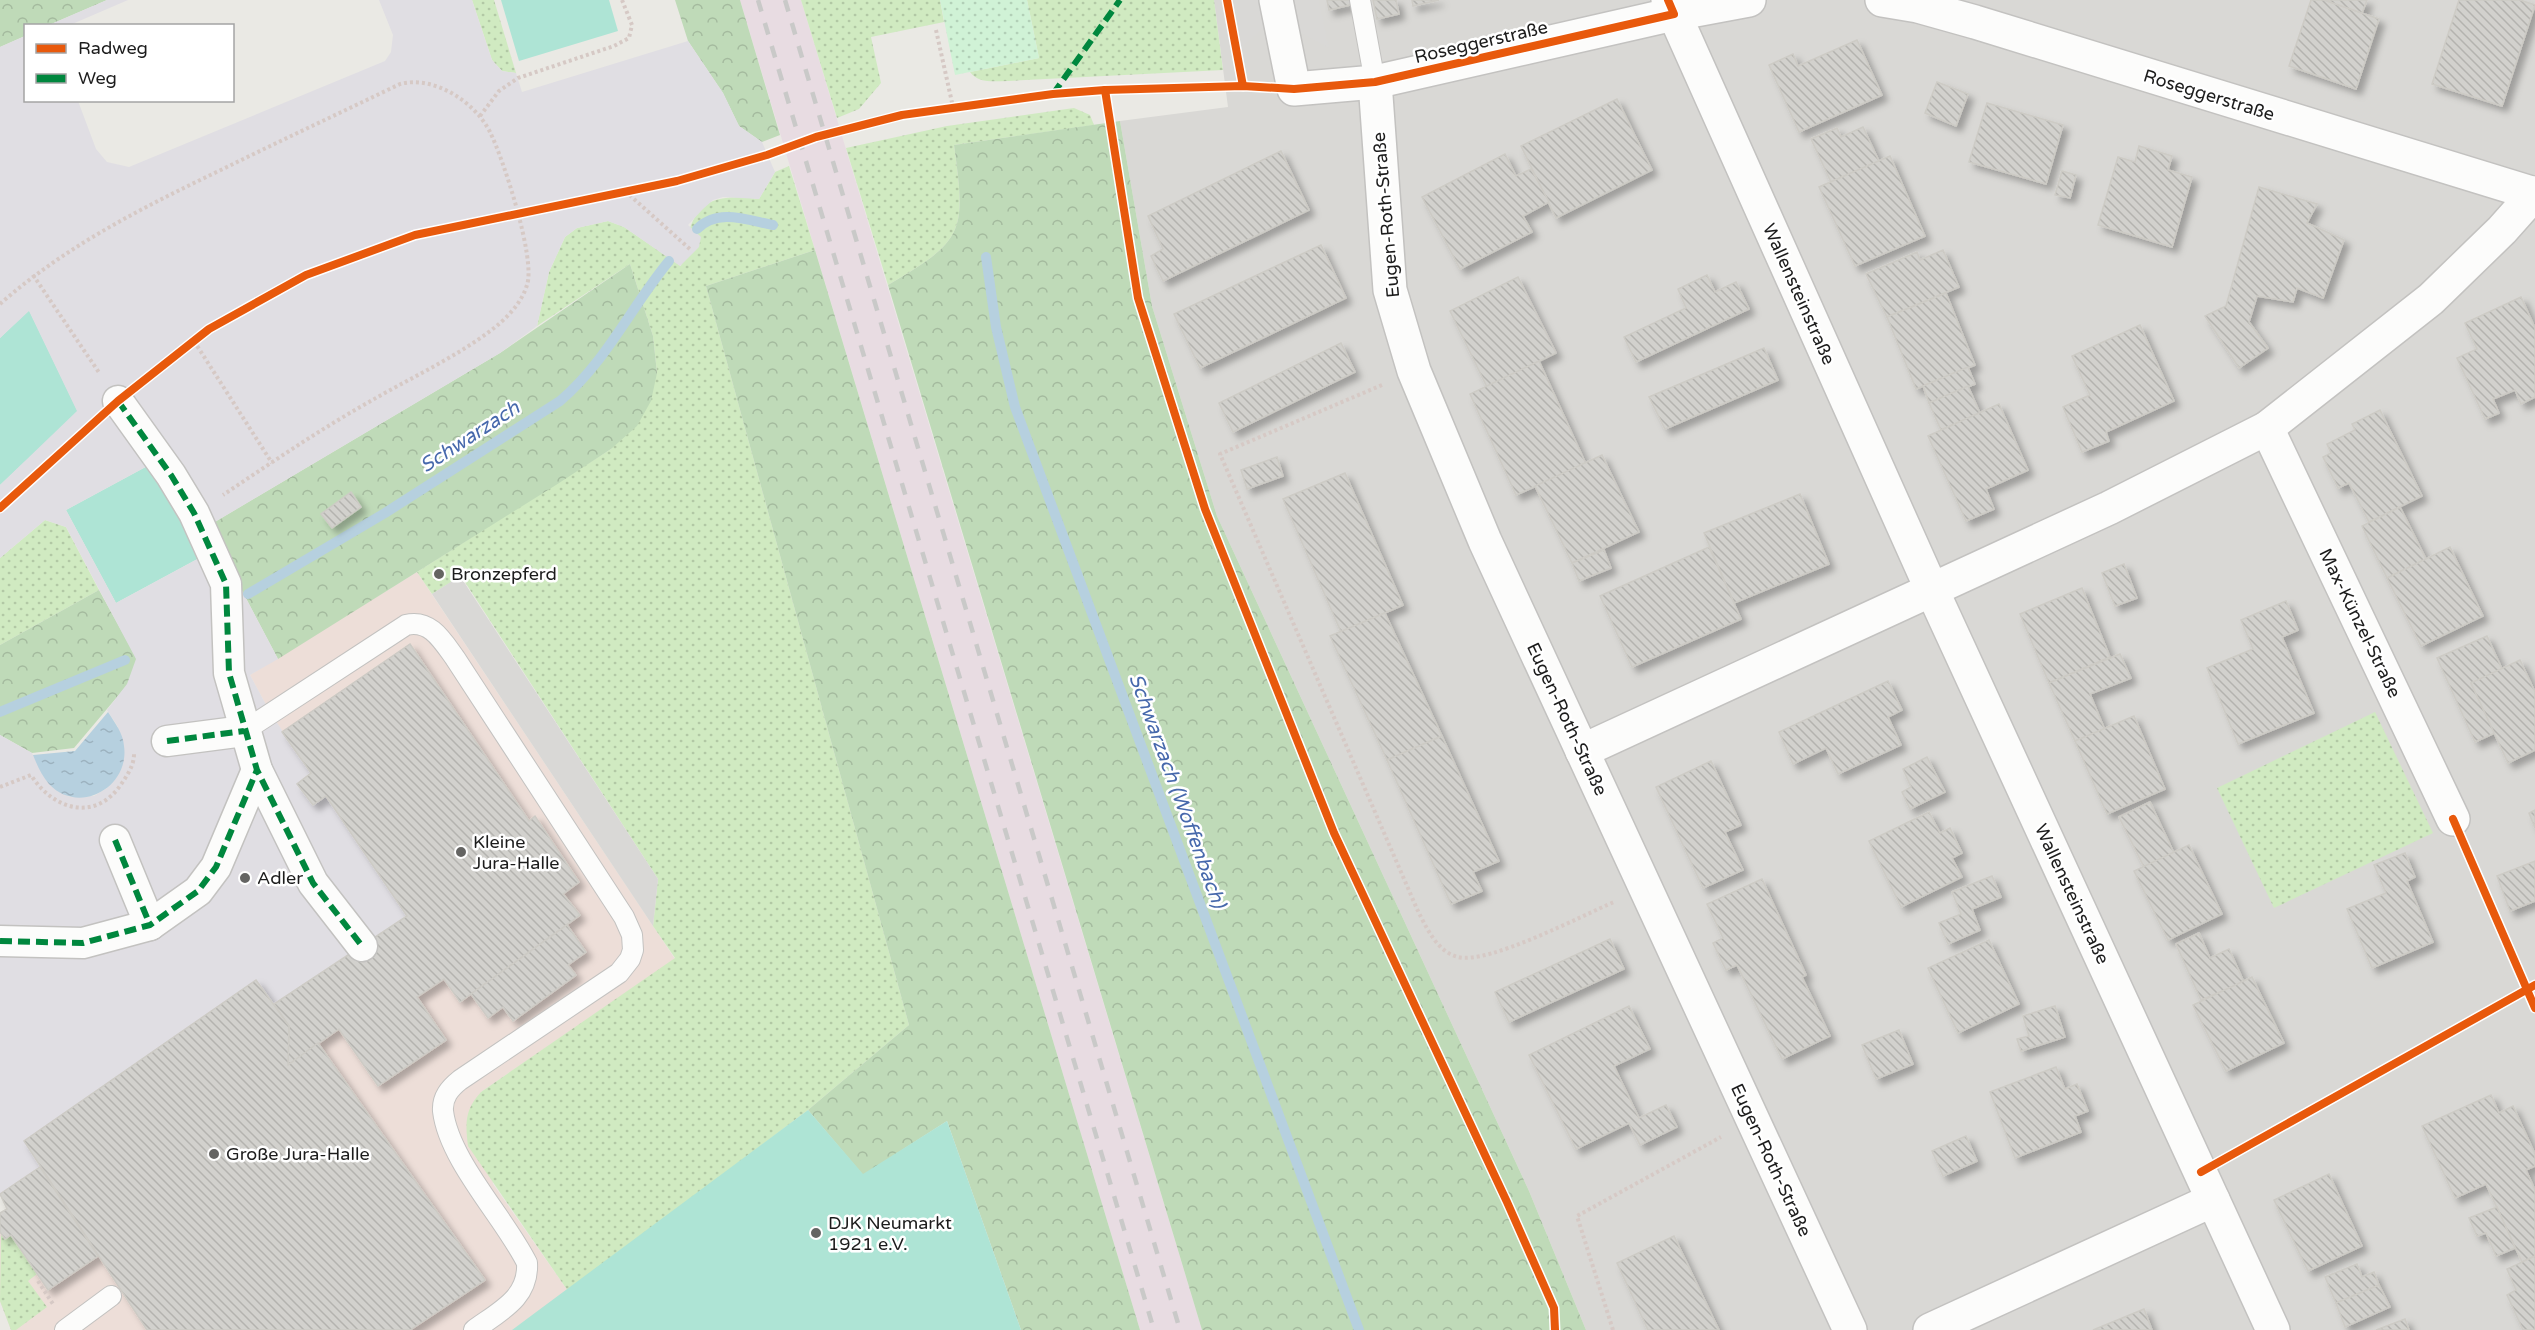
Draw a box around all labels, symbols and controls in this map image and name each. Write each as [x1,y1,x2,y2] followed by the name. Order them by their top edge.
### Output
[1412,16,1550,68] street label: Roseggerstraße
[24,24,234,102] legend
[78,37,148,59] text: Radweg
[2141,65,2277,125] street label: Roseggerstraße
[78,67,117,89] text: Weg
[1368,131,1404,299] street label: Eugen-Roth-Straße
[1758,220,1840,368] street label: Wallensteinstraße
[416,396,525,478] water label: Schwarzach
[2314,545,2406,701] street label: Max-Künzel-Straße
[451,563,557,585] place label: Bronzepferd
[432,567,446,581] marker: Bronzepferd
[1522,639,1612,799] street label: Eugen-Roth-Straße
[1123,671,1231,913] water label: Schwarzach (Woffenbach)
[2030,820,2114,968] street label: Wallensteinstraße
[473,831,560,874] place label: Kleine Jura-Halle
[454,845,468,859] marker: Kleine Jura-Halle
[257,867,303,889] place label: Adler
[238,871,252,885] marker: Adler
[1726,1080,1816,1240] street label: Eugen-Roth-Straße
[226,1143,370,1165] place label: Große Jura-Halle
[207,1147,221,1161] marker: Große Jura-Halle
[828,1212,952,1255] place label: DJK Neumarkt 1921 e.V.
[809,1226,823,1240] marker: DJK Neumarkt 1921 e.V.

